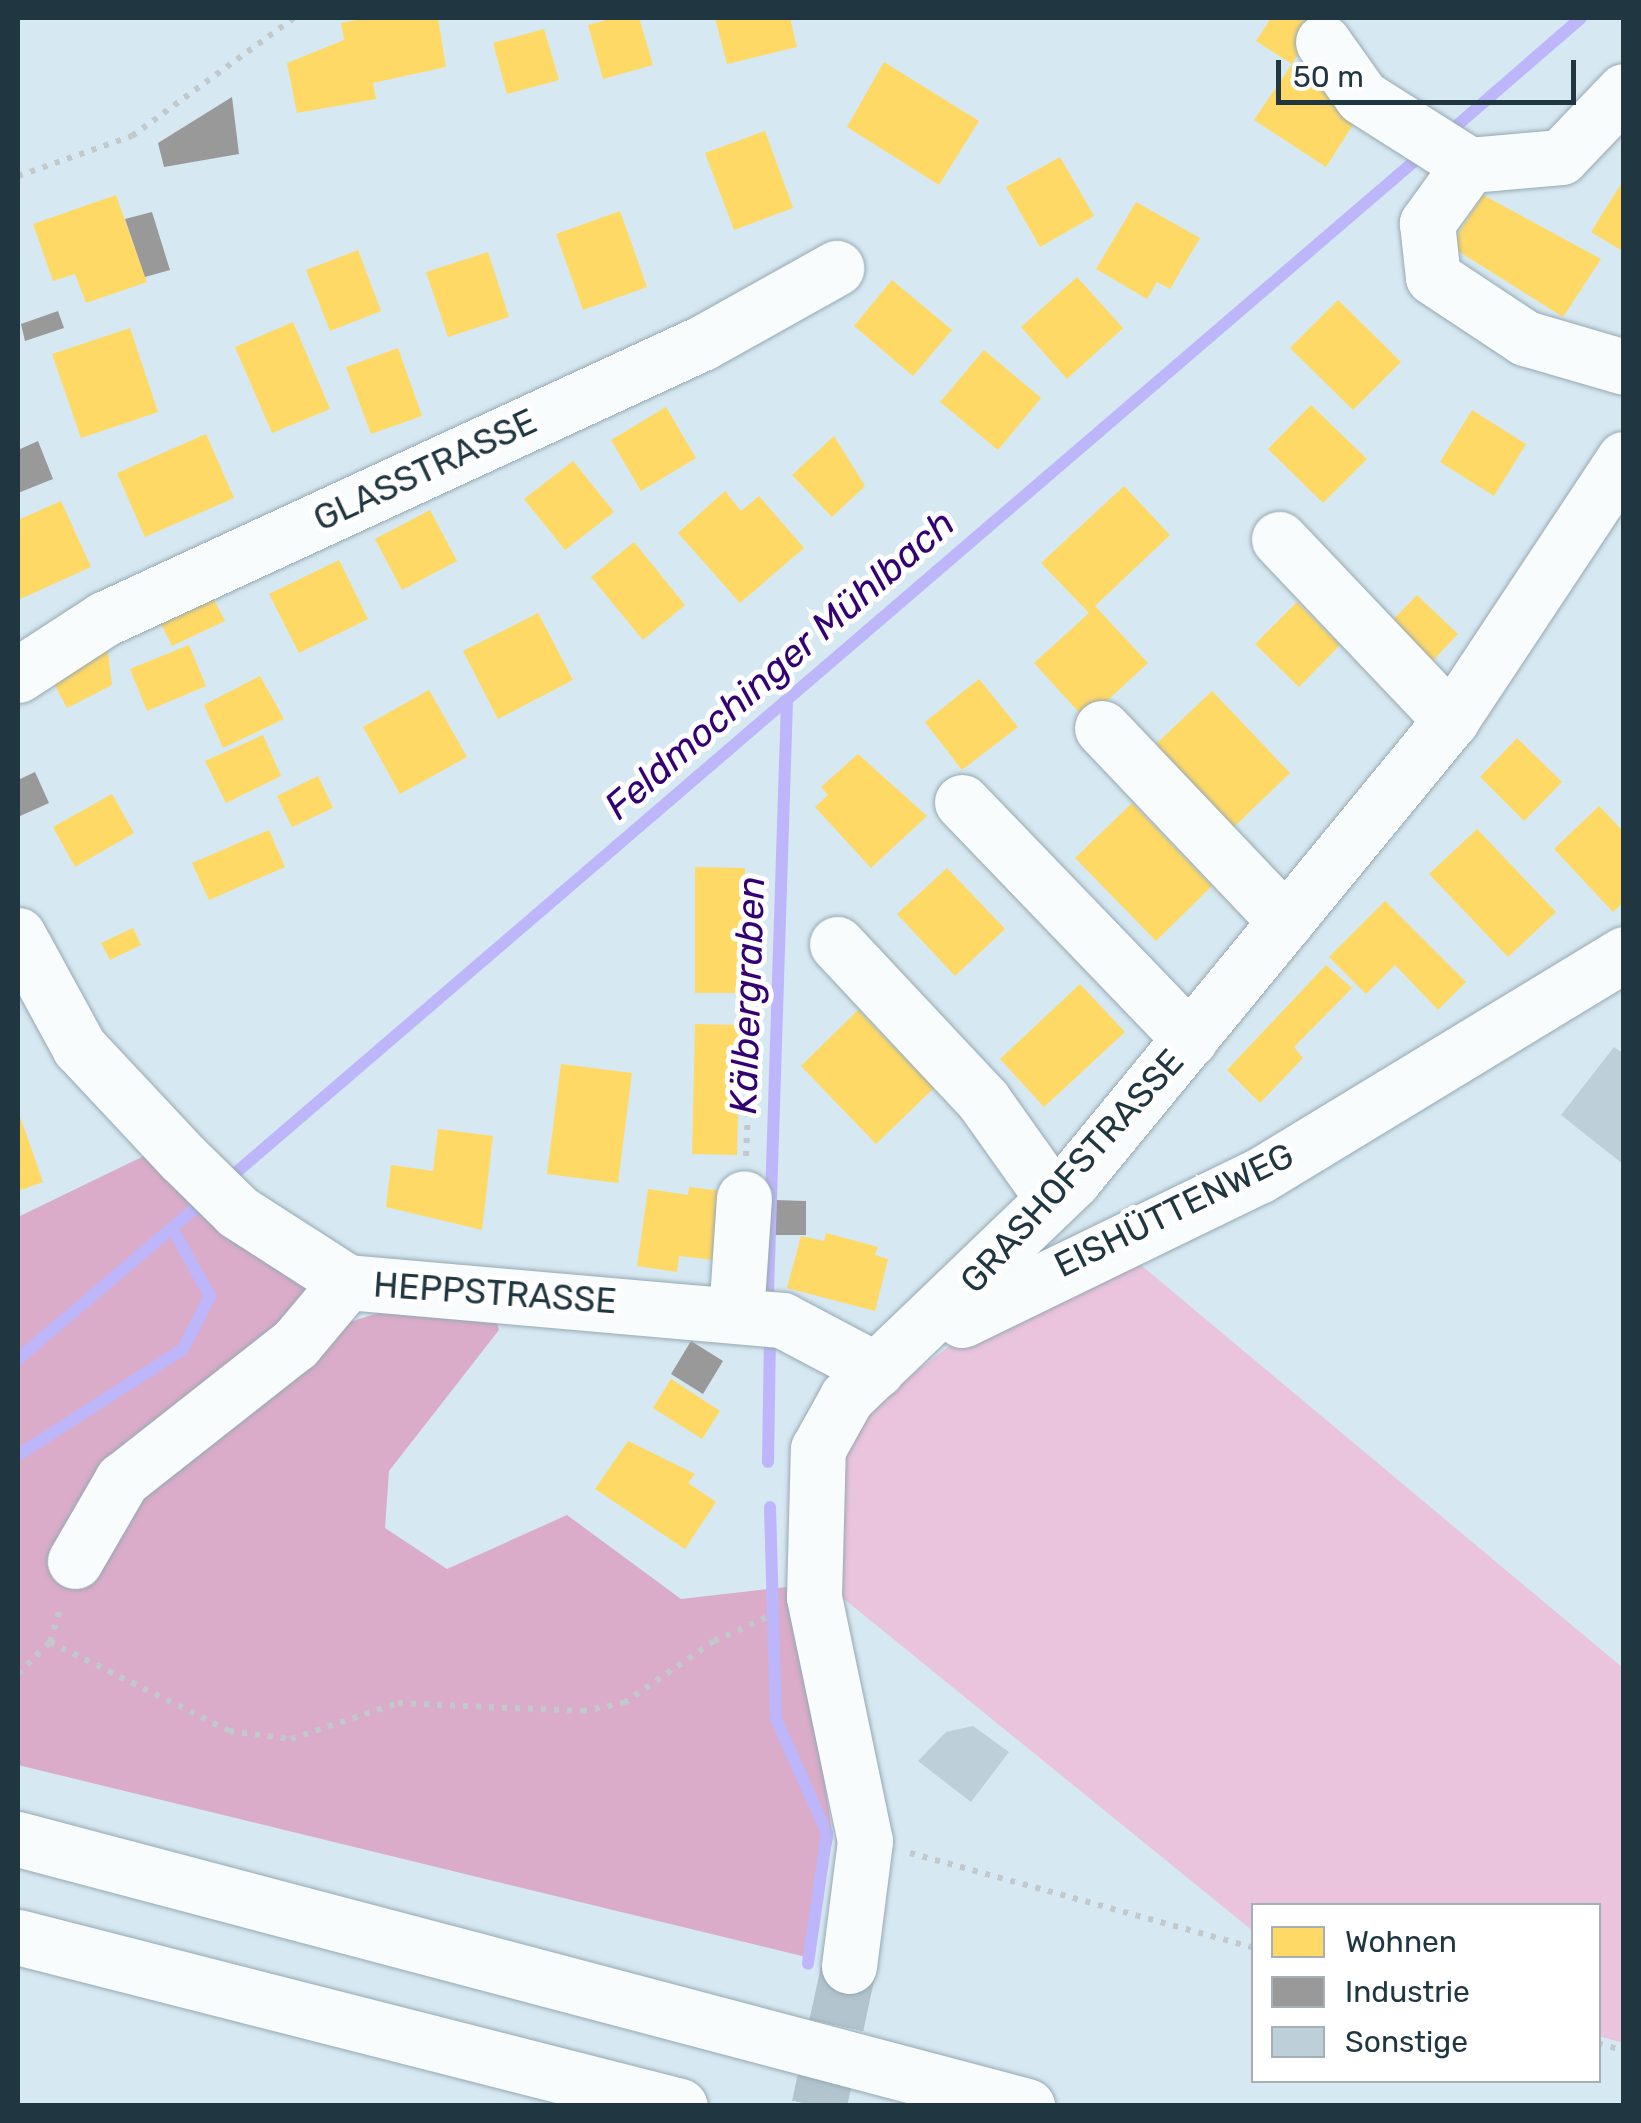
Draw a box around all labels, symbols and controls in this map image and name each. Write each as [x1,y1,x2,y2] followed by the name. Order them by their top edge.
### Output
[1281,40,1581,102] scale bar
[1293,59,1364,95] text: 50 m
[307,400,543,540] street label: GLASSTRASSE
[596,500,964,830] water label: Feldmochinger Mühlbach
[721,875,775,1115] water label: Kälbergraben
[952,1041,1192,1301] street label: GRASHOFSTRASSE
[1048,1134,1300,1286] street label: EISHÜTTENWEG
[372,1264,618,1322] street label: HEPPSTRASSE
[1251,1903,1601,2083] legend
[1345,1924,1457,1960] text: Wohnen
[1345,1974,1470,2010] text: Industrie
[1345,2024,1468,2060] text: Sonstige

